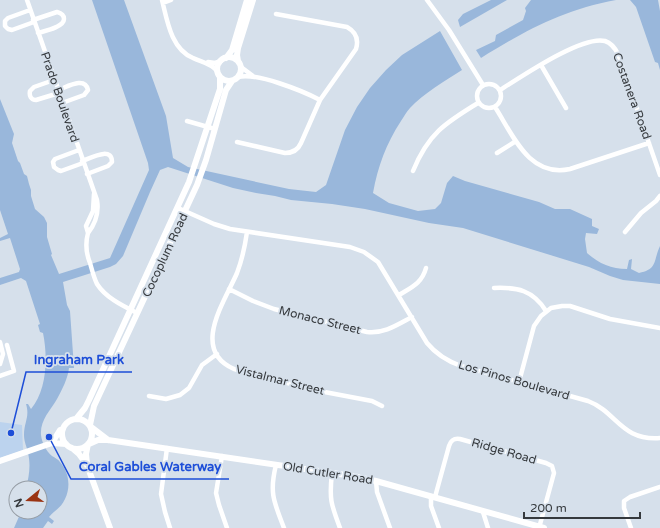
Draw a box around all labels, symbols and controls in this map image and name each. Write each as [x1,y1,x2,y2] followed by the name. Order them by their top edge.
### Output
[38,50,82,144] street label: Prado Boulevard
[610,51,654,141] street label: Costanera Road
[139,211,191,299] street label: Cocoplum Road
[278,303,363,337] street label: Monaco Street
[26,347,132,372] callout: Ingraham Park
[34,352,124,368] text: Ingraham Park
[457,357,571,403] street label: Los Pinos Boulevard
[234,362,326,398] street label: Vistalmar Street
[470,435,538,467] street label: Ridge Road
[71,454,229,479] callout: Coral Gables Waterway
[79,459,221,475] text: Coral Gables Waterway
[282,459,374,487] street label: Old Cutler Road
[8,480,48,520] north arrow
[524,494,640,520] scale bar
[11,497,27,509] text: N
[530,501,567,515] text: 200 m

